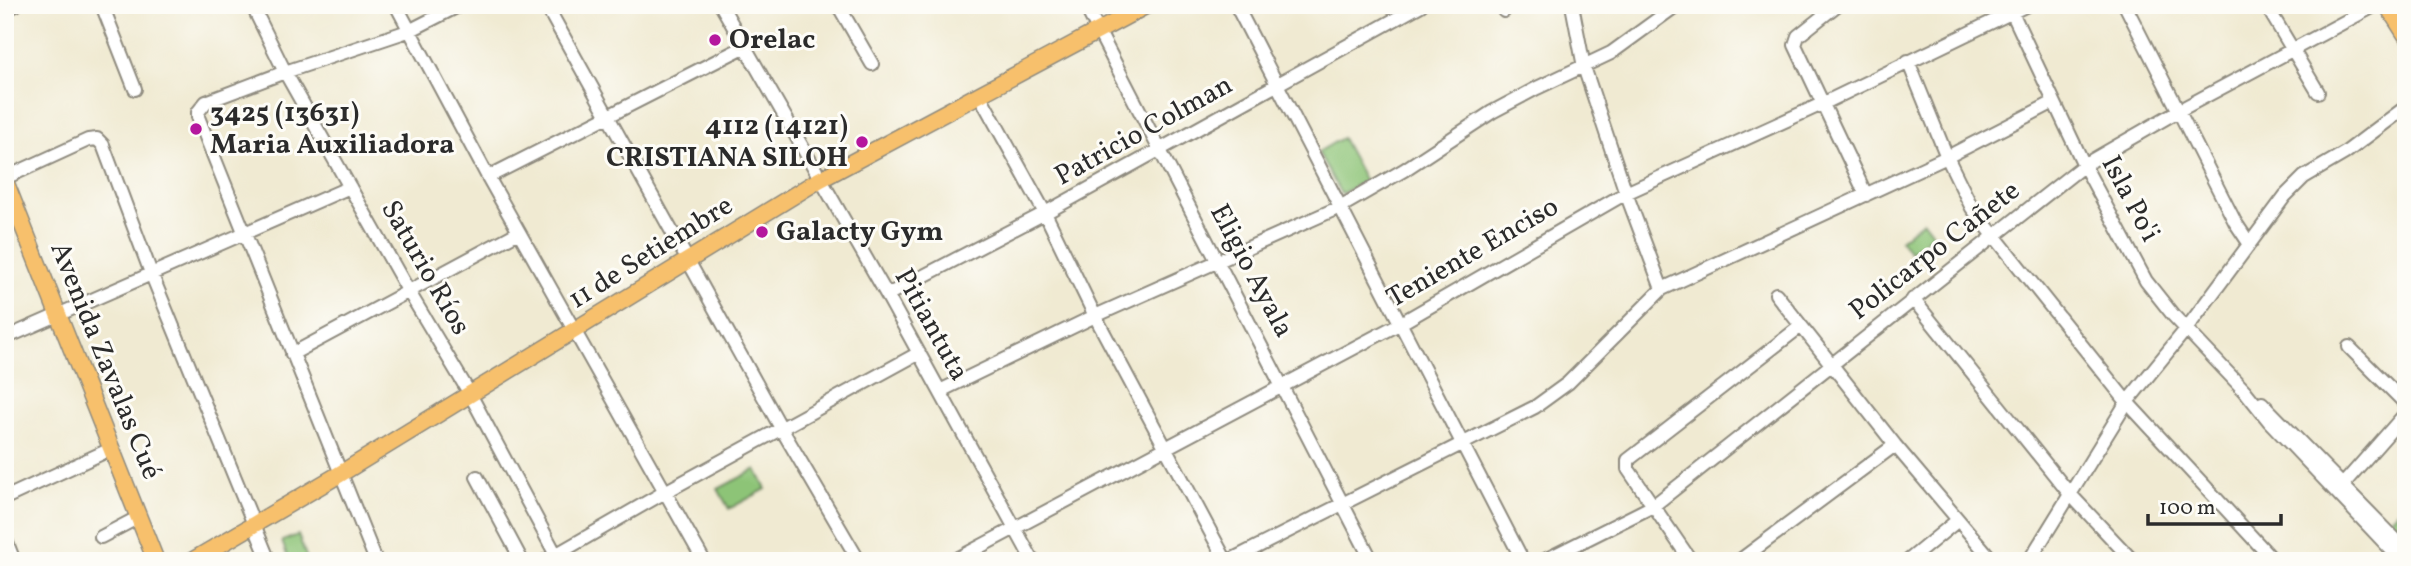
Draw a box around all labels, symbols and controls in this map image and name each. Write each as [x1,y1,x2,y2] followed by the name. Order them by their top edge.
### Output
[729,21,815,60] place label: Orelac
[707,32,723,48] marker: Orelac
[1048,66,1240,196] street label: Patricio Colman
[210,94,454,165] place label: 3425 (13631) Maria Auxiliadora
[606,107,848,178] place label: 4112 (14121) CRISTIANA SILOH
[188,121,204,137] marker: 3425 (13631) Maria Auxiliadora
[854,134,870,150] marker: 4112 (14121) CRISTIANA SILOH
[2091,149,2169,249] street label: Isla Po'i
[1841,172,2029,330] street label: Policarpo Cañete
[561,187,741,319] street label: 11 de Setiembre
[1380,188,1566,318] street label: Teniente Enciso
[371,193,479,343] street label: Saturio Ríos
[1199,197,1303,345] street label: Eligio Ayala
[776,213,943,252] place label: Galacty Gym
[754,224,770,240] marker: Galacty Gym
[40,236,170,486] street label: Avenida Zavalas Cué
[884,262,978,388] street label: Pitiantuta
[2148,482,2282,526] scale bar
[2159,494,2216,523] text: 100 m

